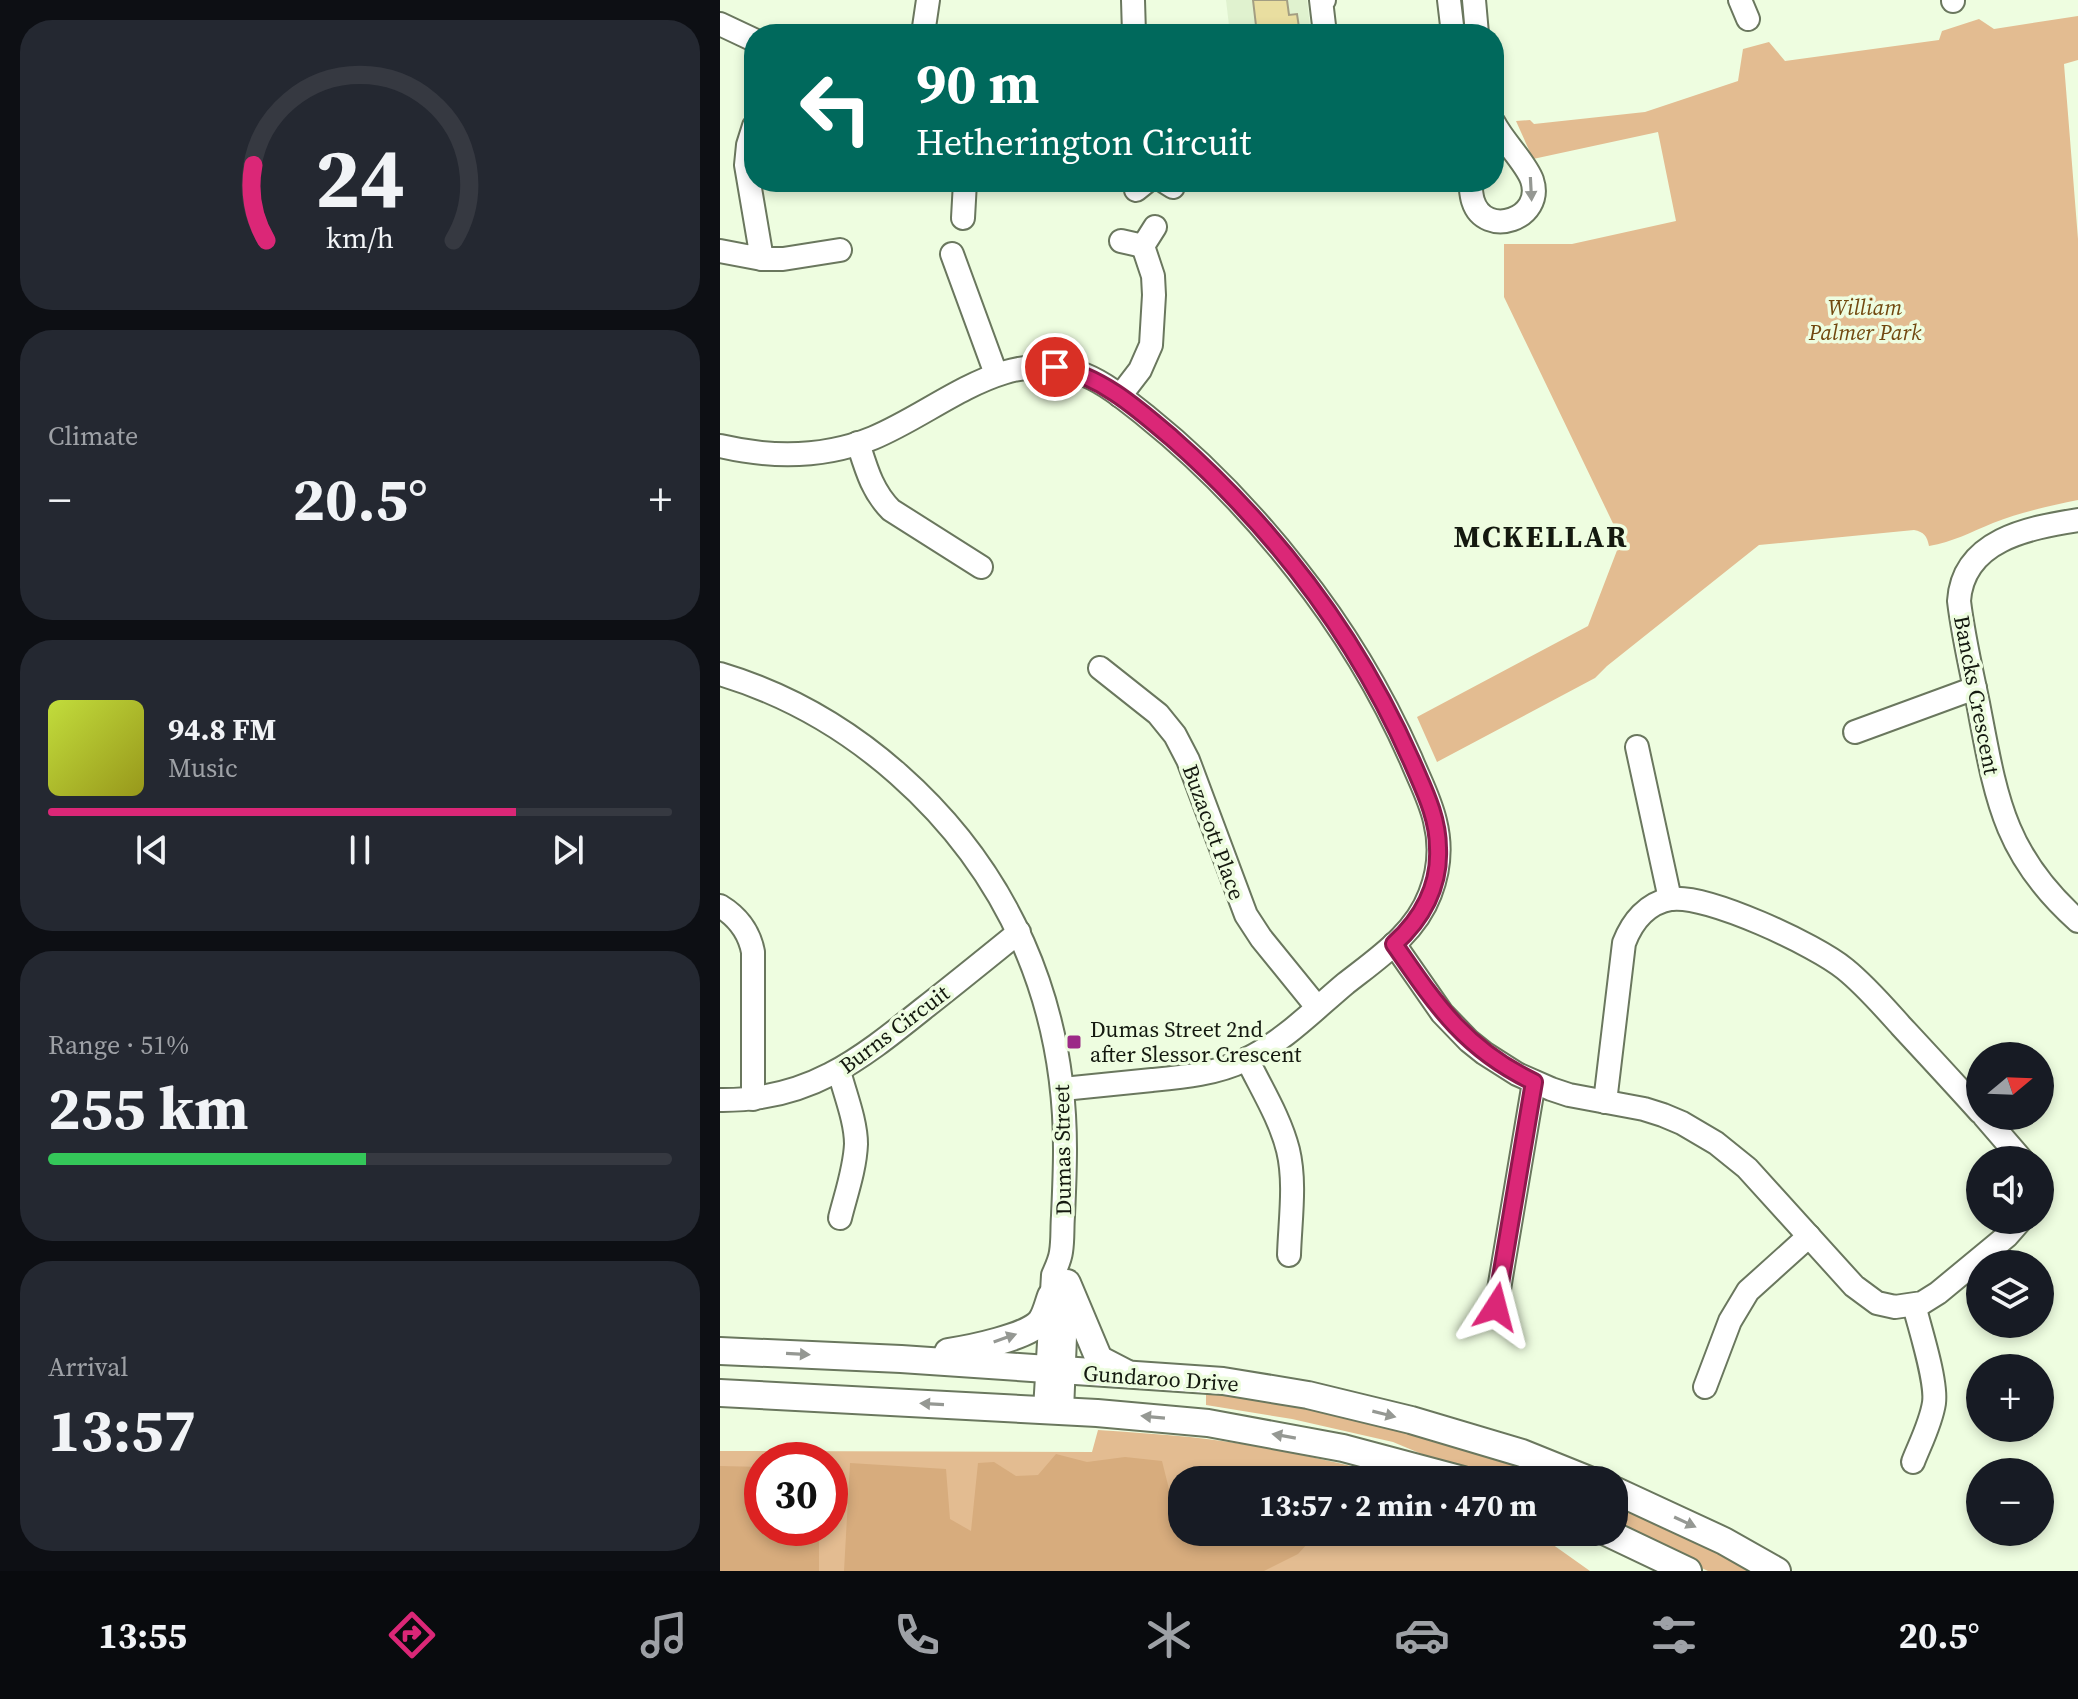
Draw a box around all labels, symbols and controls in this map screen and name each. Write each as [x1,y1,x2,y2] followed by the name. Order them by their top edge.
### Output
[916,45,1039,122] text: 90 m
[784,56,888,160] icon: left
[916,118,1251,167] text: Hetherington Circuit
[315,121,405,235] text: 24
[1524,177,1537,203] one-way arrow
[326,218,394,258] text: km/h
[1808,292,1922,347] park label: William Palmer Park
[1021,333,1089,401] pin
[1033,345,1077,389] icon: arrive
[48,418,138,454] text: Climate
[292,458,428,540] text: 20.5°
[48,469,71,530] text: −
[649,469,672,530] text: +
[1453,516,1629,557] district label: MCKELLAR
[1947,613,2007,778] street label: Bancks Crescent
[168,709,276,750] text: 94.8 FM
[168,750,238,786] text: Music
[1176,760,1252,904] street label: Buzacott Place
[130,828,174,872] icon: previous
[338,828,382,872] icon: pause
[546,828,590,872] icon: next
[833,977,956,1080] street label: Burns Circuit
[1090,1014,1302,1069] place label: Dumas Street 2nd after Slessor Crescent
[48,1027,189,1063] text: Range · 51%
[1065,1033,1083,1051] marker: Dumas Street 2nd after Slessor Crescent
[1966,1042,2054,1130] north arrow
[1966,1042,2054,1546] map controls
[48,1067,249,1149] text: 255 km
[1046,1083,1078,1216] street label: Dumas Street
[1966,1146,2054,1234] button: sound
[1966,1250,2054,1338] button: layers
[1454,1265,1538,1349] position arrow
[993,1332,1017,1344] one-way arrow
[786,1348,811,1361] one-way arrow
[48,1349,128,1385] text: Arrival
[1966,1354,2054,1442] button: +
[1082,1358,1240,1398] street label: Gundaroo Drive
[48,1389,196,1471] text: 13:57
[919,1397,944,1410] one-way arrow
[1372,1408,1397,1420] one-way arrow
[1140,1410,1165,1423] one-way arrow
[1271,1430,1296,1442] one-way arrow
[744,1442,848,1546] speed limit sign: 30
[1966,1458,2054,1546] button: −
[1259,1485,1537,1526] text: 13:57 · 2 min · 470 m
[1673,1515,1697,1529] one-way arrow
[384,1607,440,1663] icon: directions
[636,1607,692,1663] icon: music
[889,1607,945,1663] icon: phone
[1141,1607,1197,1663] icon: climate
[1394,1607,1450,1663] icon: car
[1646,1607,1702,1663] icon: filters
[98,1611,187,1660] text: 13:55
[1898,1611,1980,1660] text: 20.5°

